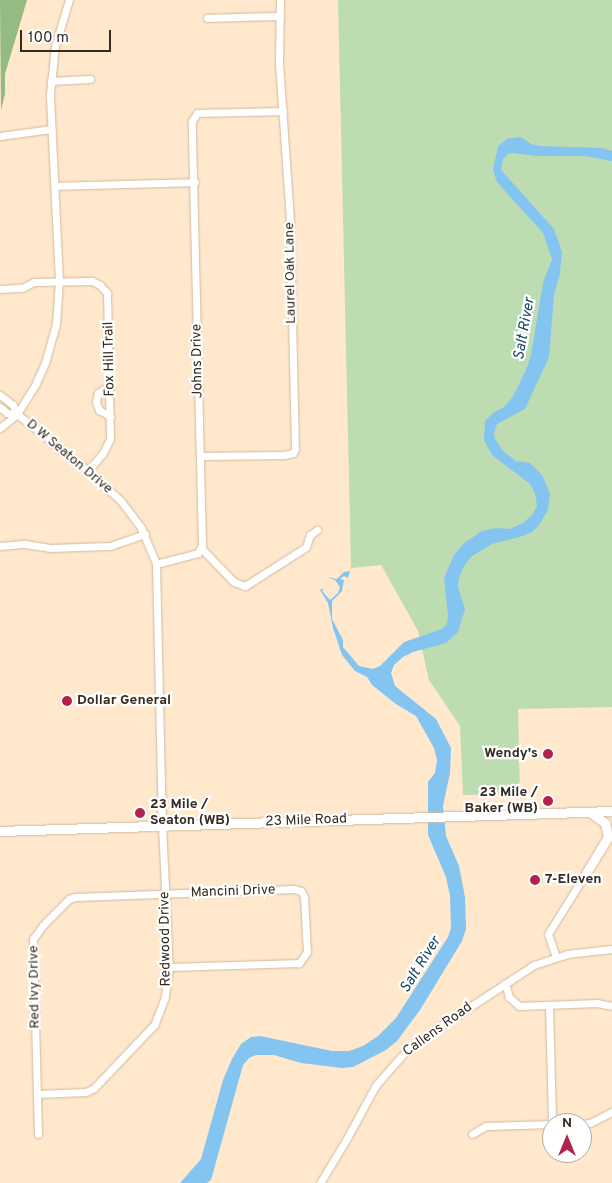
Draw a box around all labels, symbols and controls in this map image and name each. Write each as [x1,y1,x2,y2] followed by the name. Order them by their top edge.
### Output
[22,20,114,52] scale bar
[28,29,69,48] text: 100 m
[282,222,300,324] street label: Laurel Oak Lane
[511,296,539,362] water label: Salt River
[101,321,119,397] street label: Fox Hill Trail
[189,324,207,398] street label: Johns Drive
[22,416,116,498] street label: D W Seaton Drive
[77,693,171,709] place label: Dollar General
[61,695,73,707] marker: Dollar General
[484,746,538,762] place label: Wendy's
[542,748,554,760] marker: Wendy's
[465,785,538,818] place label: 23 Mile / Baker (WB)
[542,795,554,807] marker: 23 Mile / Baker (WB)
[150,797,230,830] place label: 23 Mile / Seaton (WB)
[134,807,146,819] marker: 23 Mile / Seaton (WB)
[265,811,347,831] street label: 23 Mile Road
[545,872,602,888] place label: 7-Eleven
[529,874,541,886] marker: 7-Eleven
[190,882,276,902] street label: Mancini Drive
[157,891,175,987] street label: Redwood Drive
[397,934,445,996] water label: Salt River
[26,945,44,1029] street label: Red Ivy Drive
[400,999,476,1061] street label: Callens Road
[542,1113,592,1163] north arrow
[562,1115,572,1132] text: N

